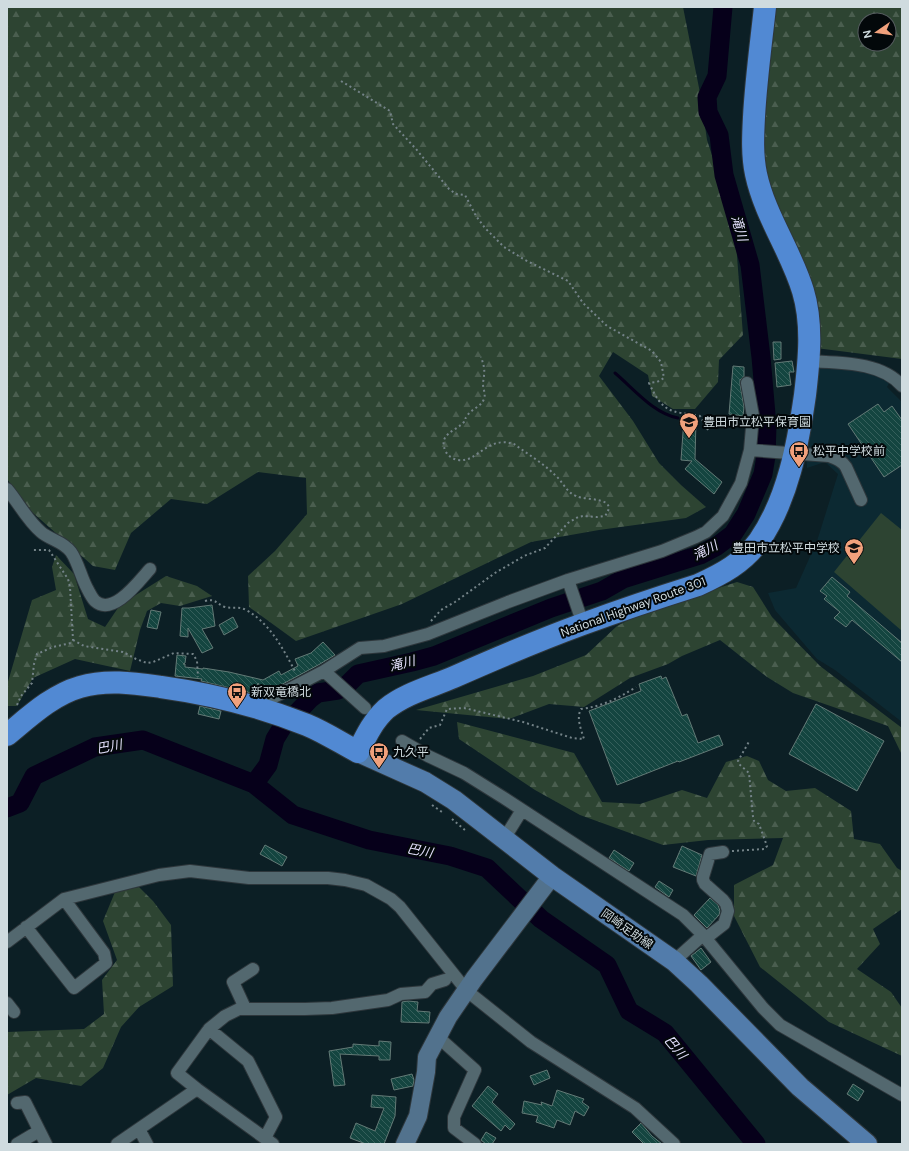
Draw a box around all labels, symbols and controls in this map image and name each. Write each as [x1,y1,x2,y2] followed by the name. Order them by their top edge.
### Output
[857,12,897,52] north arrow
[860,29,875,40] text: N
[728,213,752,245] water label: 滝川
[678,411,700,439] school or university icon: 豊田市立松平保育園
[703,414,811,430] place label: 豊田市立松平保育園
[788,440,810,468] bus stop icon: 松平中学校前
[813,443,885,459] place label: 松平中学校前
[690,536,722,564] water label: 滝川
[843,537,865,565] school or university icon: 豊田市立松平中学校
[732,540,840,556] place label: 豊田市立松平中学校
[558,573,708,641] street label: National Highway Route 301
[387,652,419,675] water label: 滝川
[226,681,248,709] bus stop icon: 新双竜橋北
[251,684,311,700] place label: 新双竜橋北
[95,735,125,757] water label: 巴川
[368,741,390,769] bus stop icon: 九久平
[393,744,429,760] place label: 九久平
[406,840,436,862] water label: 巴川
[598,905,656,953] street label: 岡崎足助線
[661,1032,692,1064] water label: 巴川

